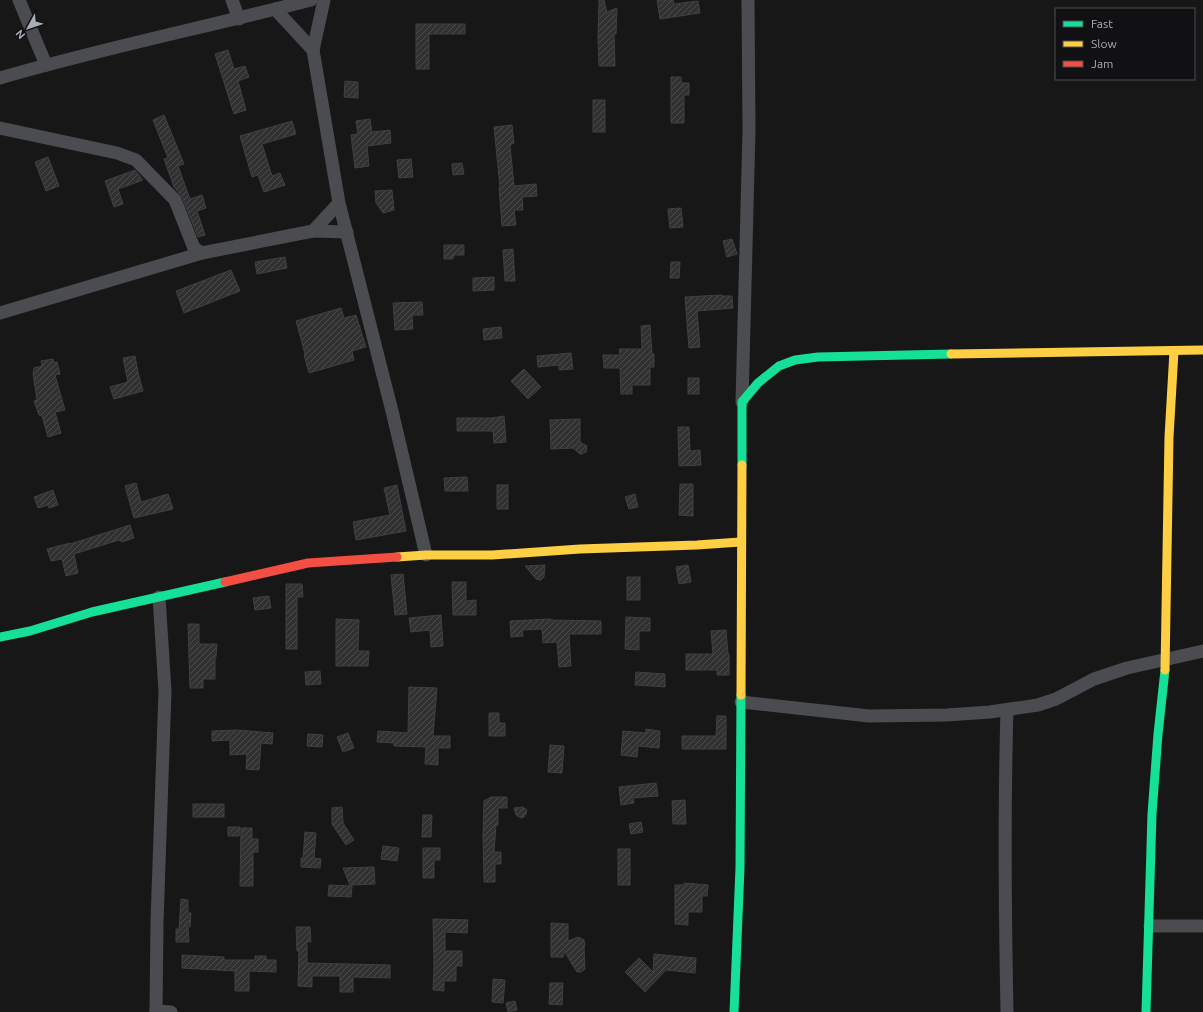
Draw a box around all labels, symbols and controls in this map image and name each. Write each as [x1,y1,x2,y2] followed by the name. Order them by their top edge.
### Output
[8,8,48,48] north arrow
[1055,8,1195,80] legend
[1091,17,1113,30] text: Fast
[13,27,28,41] text: N
[1091,37,1117,50] text: Slow
[1091,57,1113,70] text: Jam

